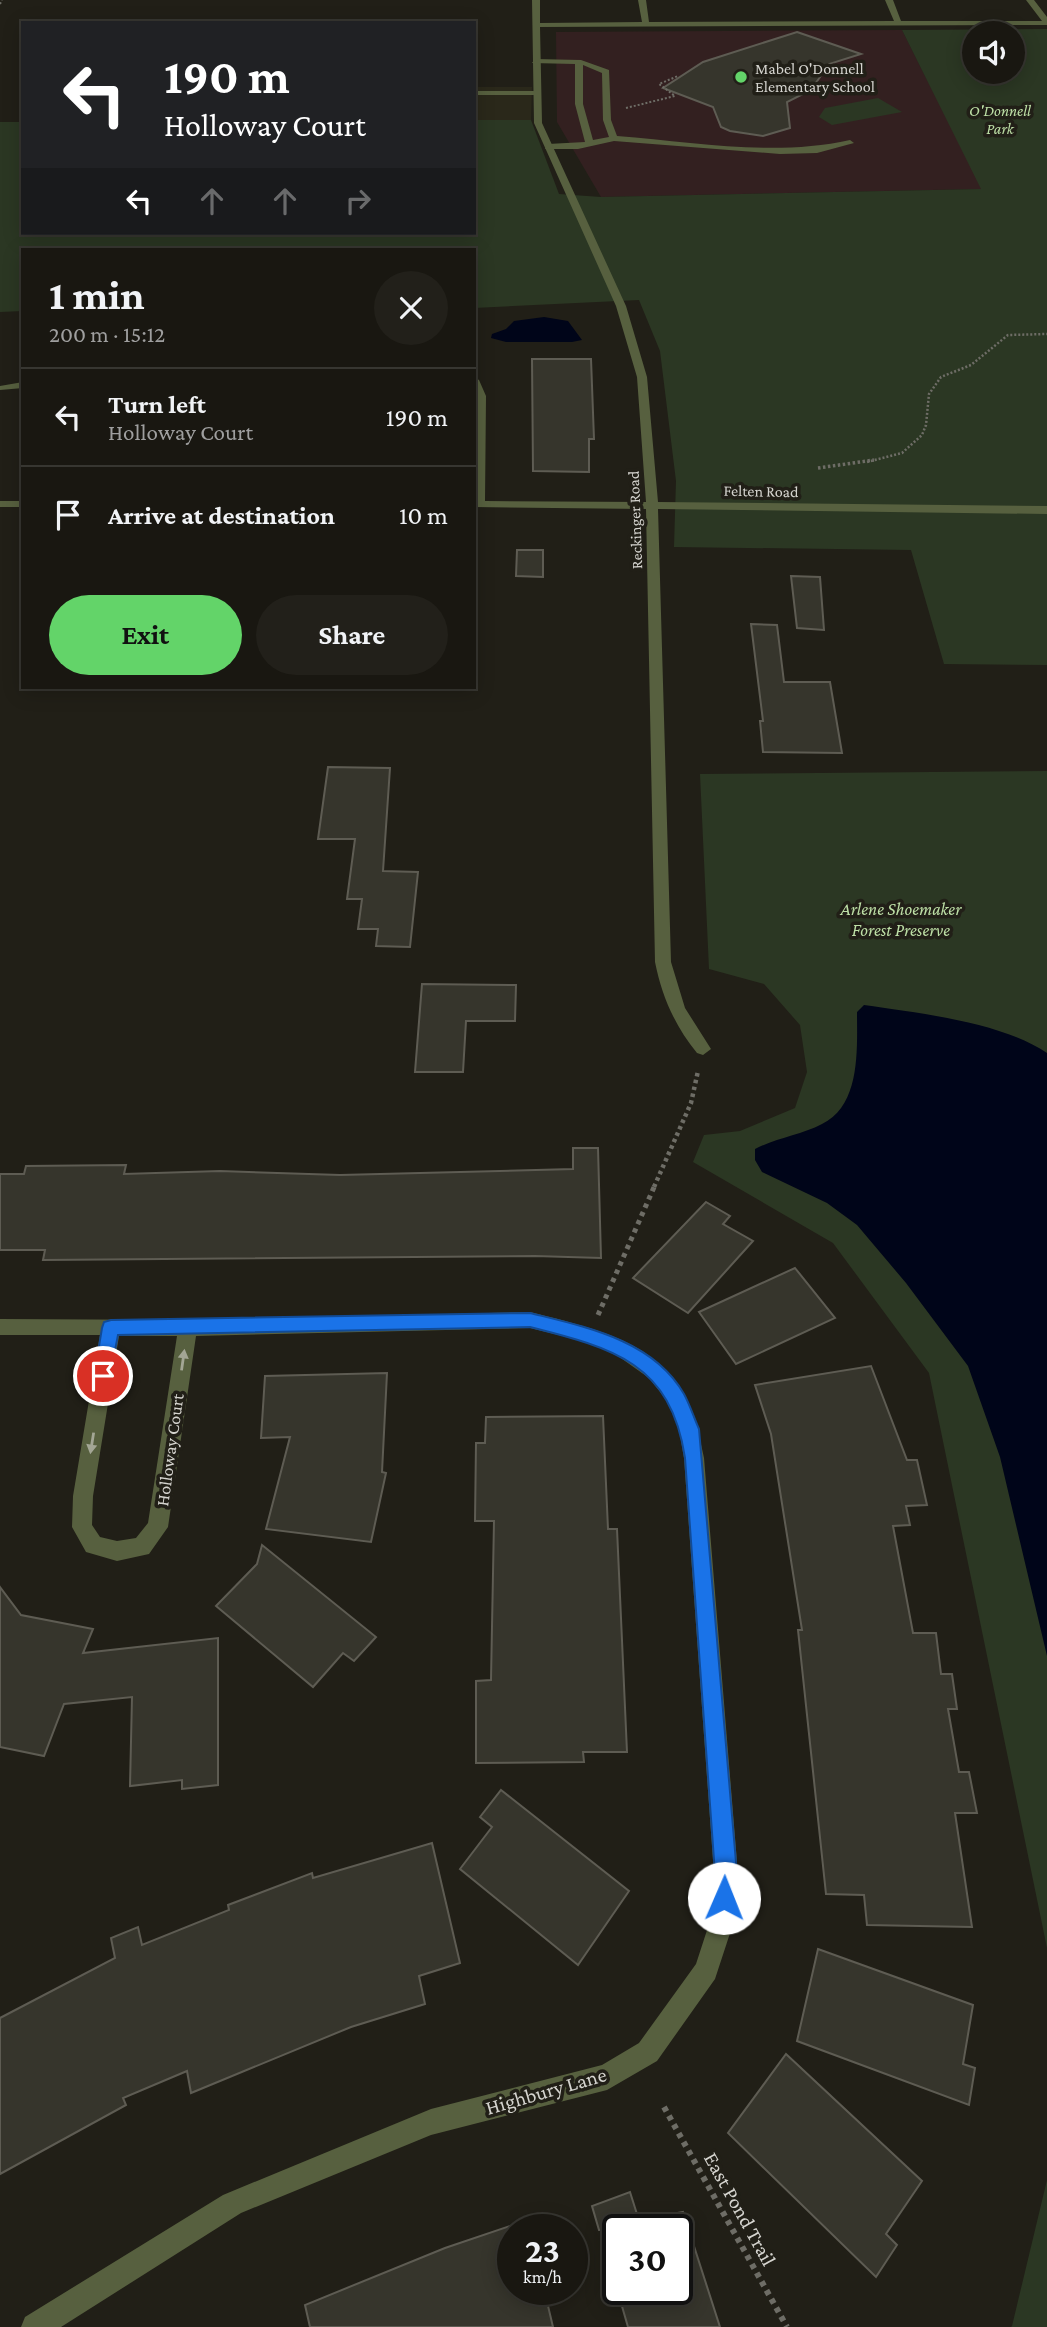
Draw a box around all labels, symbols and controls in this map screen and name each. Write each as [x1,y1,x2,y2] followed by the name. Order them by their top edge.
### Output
[962,21,1025,84] map controls
[962,21,1025,84] button: sound
[49,49,140,140] icon: left
[164,49,290,104] text: 190 m
[755,60,875,96] place label: Mabel O'Donnell Elementary School
[733,69,749,85] marker: Mabel O'Donnell Elementary School
[969,102,1032,137] park label: O'Donnell Park
[164,107,366,143] text: Holloway Court
[120,182,158,220] icon: left
[193,182,231,220] icon: ahead
[266,182,304,220] icon: ahead
[339,182,377,220] icon: right
[49,271,145,318] text: 1 min
[374,271,448,345] button: close
[49,321,165,347] text: 200 m · 15:12
[108,390,206,419] text: Turn left
[49,398,87,436] icon: left
[386,403,448,432] text: 190 m
[108,419,253,445] text: Holloway Court
[625,470,646,570] street label: Reckinger Road
[723,482,799,500] street label: Felten Road
[49,496,87,534] icon: arrive
[108,501,335,530] text: Arrive at destination
[399,501,448,530] text: 10 m
[49,595,242,675] button: Exit
[256,595,448,675] button: Share
[840,899,962,940] park label: Arlene Shoemaker Forest Preserve
[73,1346,133,1406] pin
[178,1349,189,1371] one-way arrow
[84,1357,122,1395] icon: arrive
[152,1391,188,1508] street label: Holloway Court
[86,1432,97,1454] one-way arrow
[687,1861,761,1935] position arrow
[483,2062,609,2120] street label: Highbury Lane
[699,2148,781,2270] street label: East Pond Trail
[602,2214,693,2305] speed limit sign: 30
[525,2231,560,2270] text: 23
[523,2267,562,2287] text: km/h

